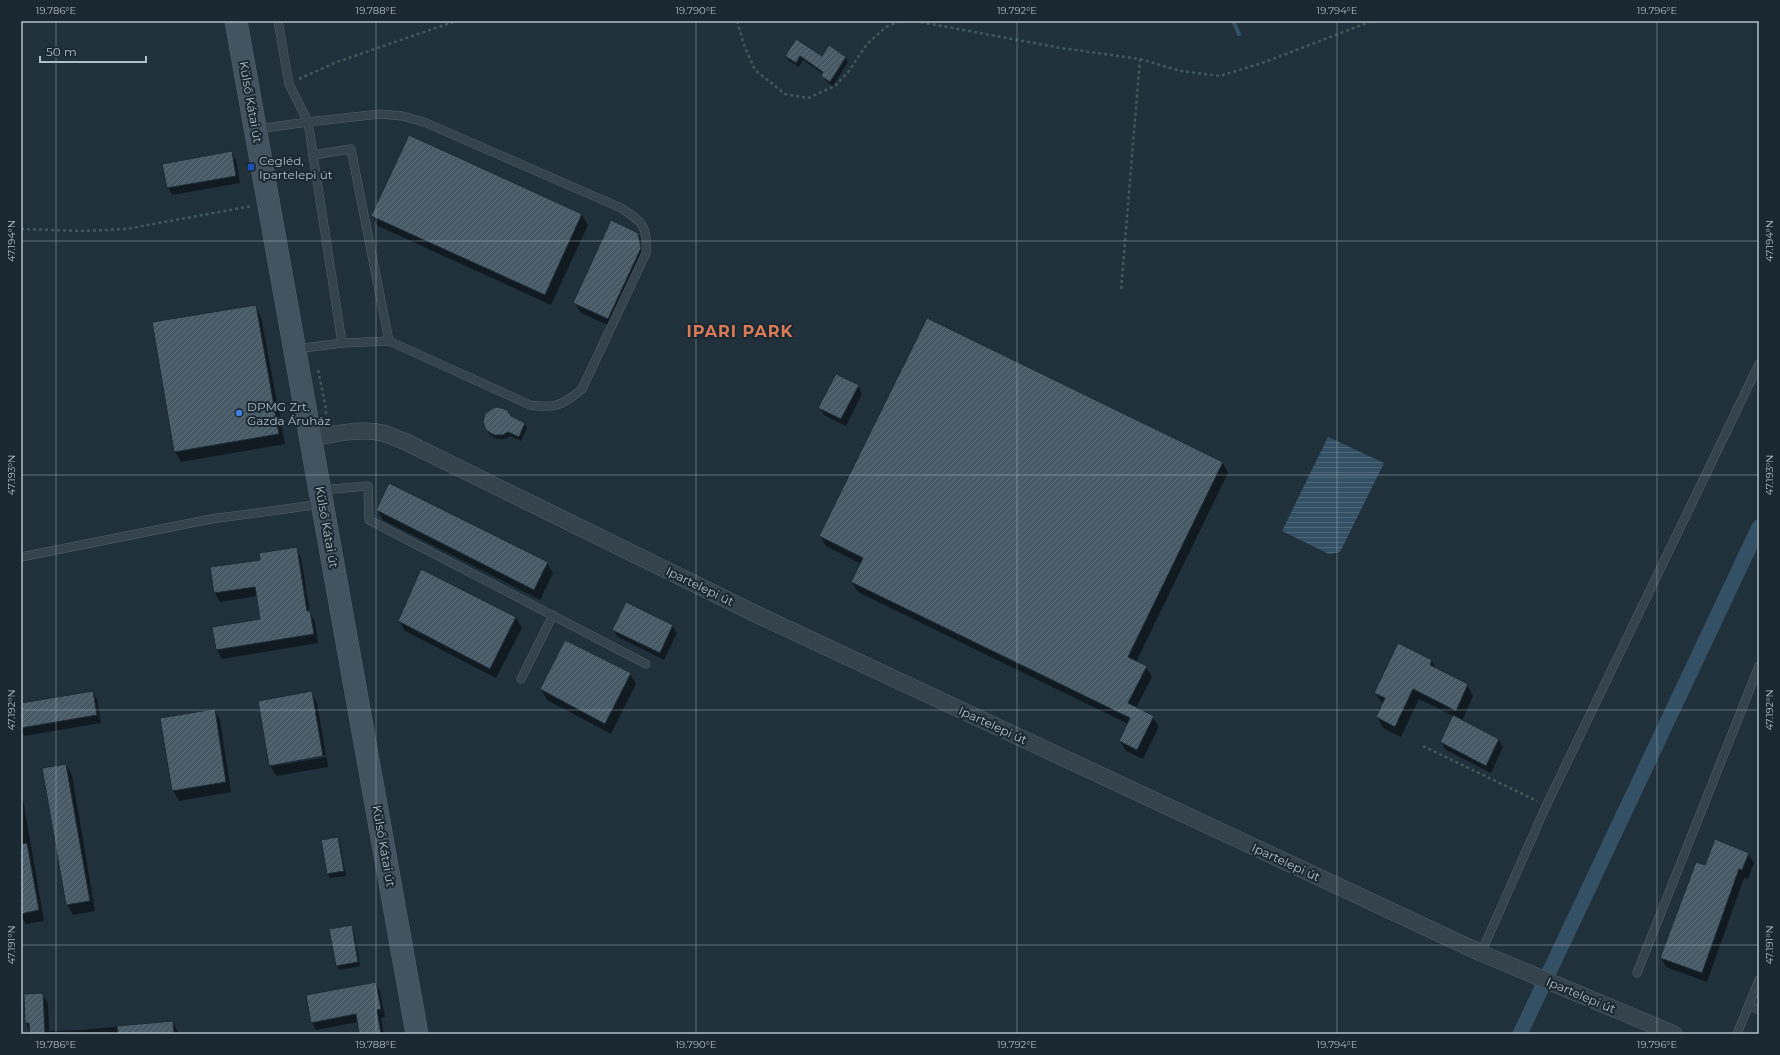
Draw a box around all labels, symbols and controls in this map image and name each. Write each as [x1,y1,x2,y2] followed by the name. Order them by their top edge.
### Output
[36,4,77,17] text: 19.786°E
[356,4,397,17] text: 19.788°E
[675,4,717,17] text: 19.790°E
[997,4,1037,17] text: 19.792°E
[1317,4,1358,17] text: 19.794°E
[1637,4,1677,17] text: 19.796°E
[40,38,146,64] scale bar
[46,44,77,59] text: 50 m
[236,60,266,144] street label: Külső Kátai út
[259,153,333,182] place label: Cegléd, Ipartelepi út
[246,162,256,172] marker: Cegléd, Ipartelepi út
[5,220,18,262] text: 47.194°N
[1763,220,1776,262] text: 47.194°N
[687,322,794,341] district label: IPARI PARK
[247,399,331,428] place label: DPMG Zrt. Gazda Áruház
[234,408,244,418] marker: DPMG Zrt. Gazda Áruház
[5,455,18,495] text: 47.193°N
[1763,455,1776,495] text: 47.193°N
[312,485,342,569] street label: Külső Kátai út
[664,563,736,609] street label: Ipartelepi út
[5,689,18,731] text: 47.192°N
[1763,689,1776,731] text: 47.192°N
[956,703,1030,747] street label: Ipartelepi út
[369,804,399,888] street label: Külső Kátai út
[1249,840,1323,884] street label: Ipartelepi út
[5,925,18,965] text: 47.191°N
[1763,925,1776,965] text: 47.191°N
[1544,974,1618,1016] street label: Ipartelepi út
[36,1038,77,1051] text: 19.786°E
[356,1038,397,1051] text: 19.788°E
[675,1038,717,1051] text: 19.790°E
[997,1038,1037,1051] text: 19.792°E
[1317,1038,1358,1051] text: 19.794°E
[1637,1038,1677,1051] text: 19.796°E

